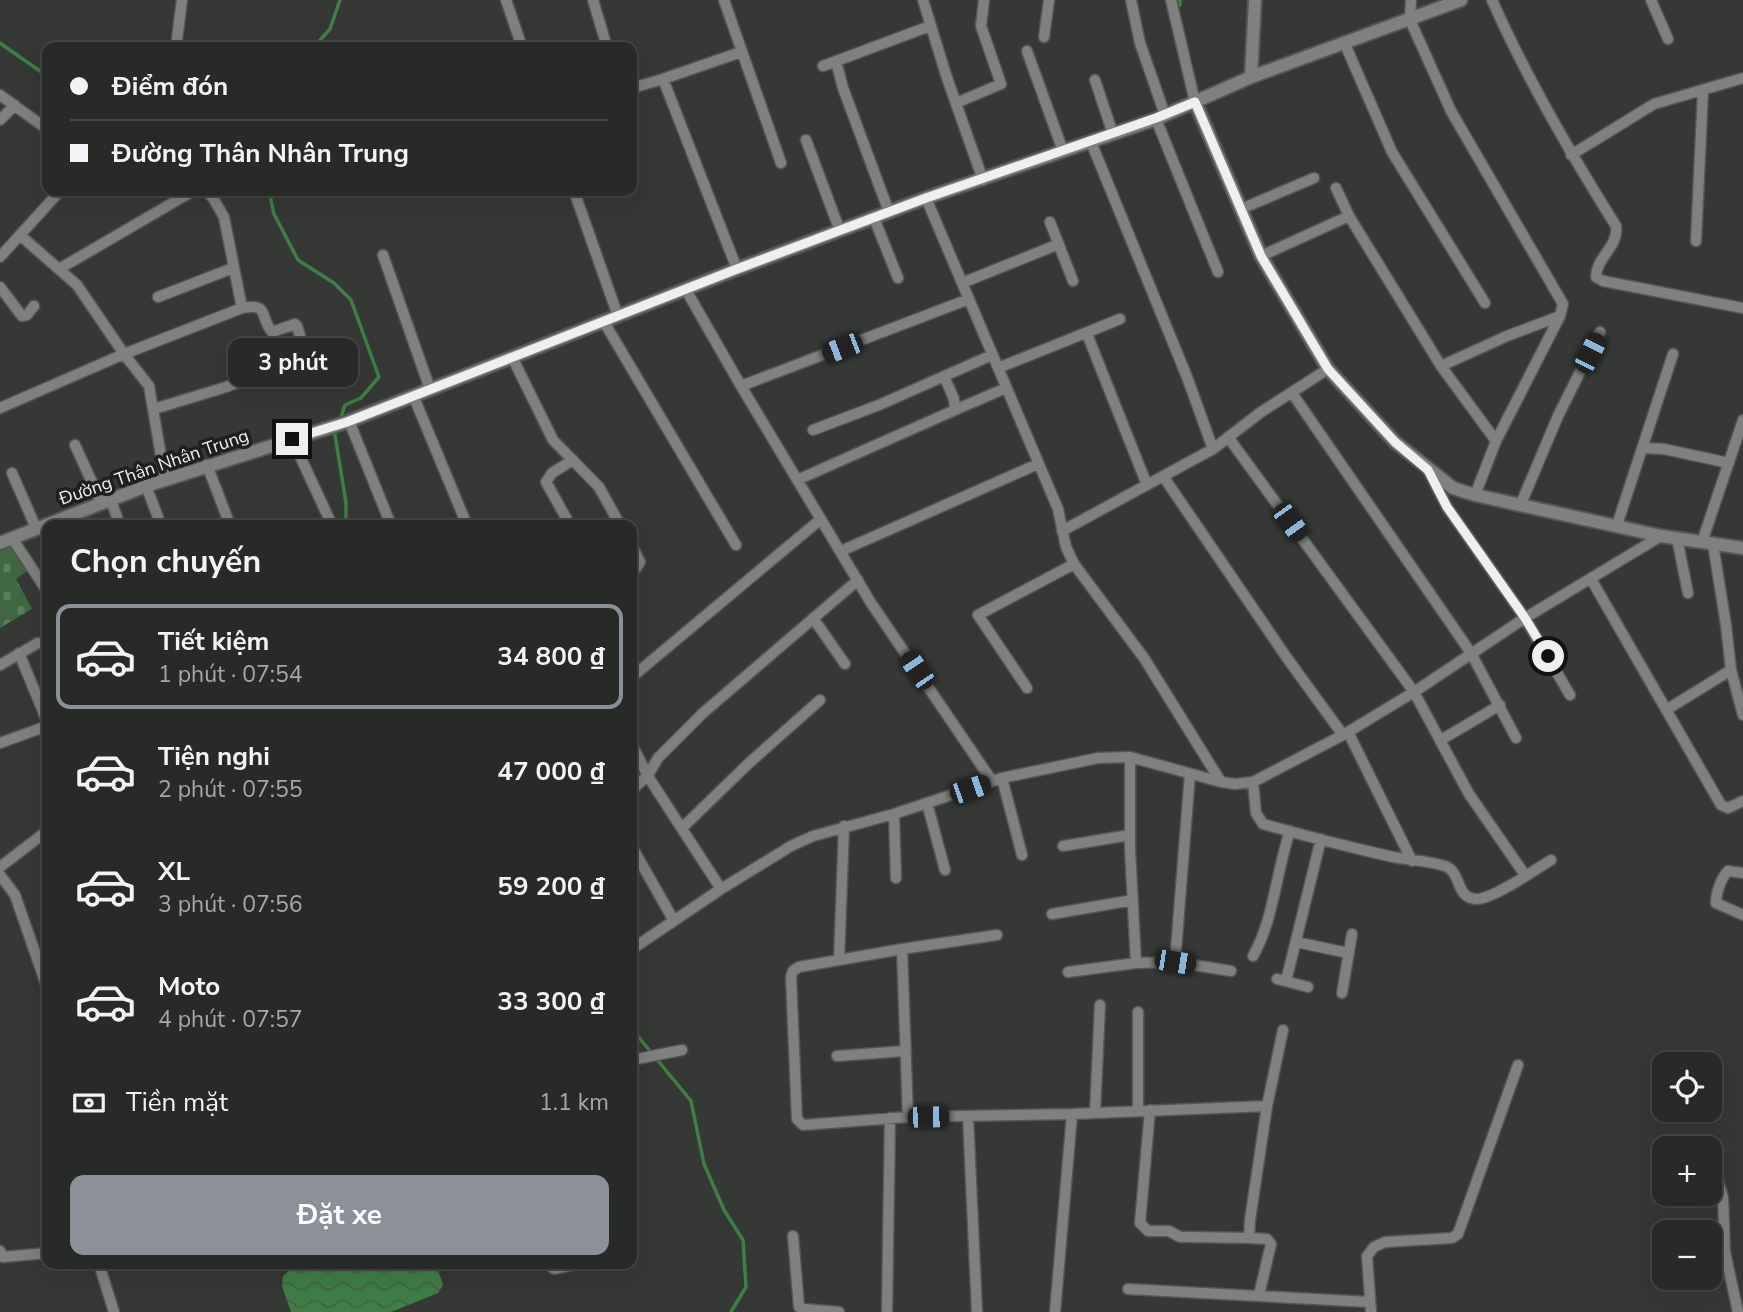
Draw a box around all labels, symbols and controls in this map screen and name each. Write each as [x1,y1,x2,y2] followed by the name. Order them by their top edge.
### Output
[112,69,228,104] text: Điểm đón
[112,136,409,171] text: Đường Thân Nhân Trung
[1572,330,1609,376] car
[819,331,866,365] car
[227,338,357,386] callout: 3 phút
[258,347,328,378] text: 3 phút
[55,423,252,511] street label: Đường Thân Nhân Trung
[276,423,308,455] route end
[1270,499,1311,545] car
[70,540,261,583] text: Chọn chuyến
[158,624,269,659] text: Tiết kiệm
[74,625,137,688] icon: car
[497,639,605,674] text: 34 800 ₫
[1532,640,1564,672] route start
[897,647,938,693] car
[158,659,303,690] text: 1 phút · 07:54
[158,739,270,774] text: Tiện nghi
[74,740,137,803] icon: car
[497,754,605,789] text: 47 000 ₫
[947,772,994,806] car
[158,774,303,805] text: 2 phút · 07:55
[158,854,190,889] text: XL
[74,855,137,918] icon: car
[497,869,605,904] text: 59 200 ₫
[158,889,303,920] text: 3 phút · 07:56
[1153,948,1198,976] car
[158,969,220,1004] text: Moto
[74,970,137,1033] icon: car
[497,984,605,1019] text: 33 300 ₫
[158,1004,303,1035] text: 4 phút · 07:57
[1652,1052,1722,1290] map controls
[1652,1052,1722,1122] button: locate
[70,1084,108,1122] icon: cash
[126,1085,228,1120] text: Tiền mặt
[539,1087,609,1118] text: 1.1 km
[907,1106,950,1128] car
[1652,1136,1722,1206] button: +
[70,1175,609,1255] button: Đặt xe
[1652,1220,1722,1290] button: −

